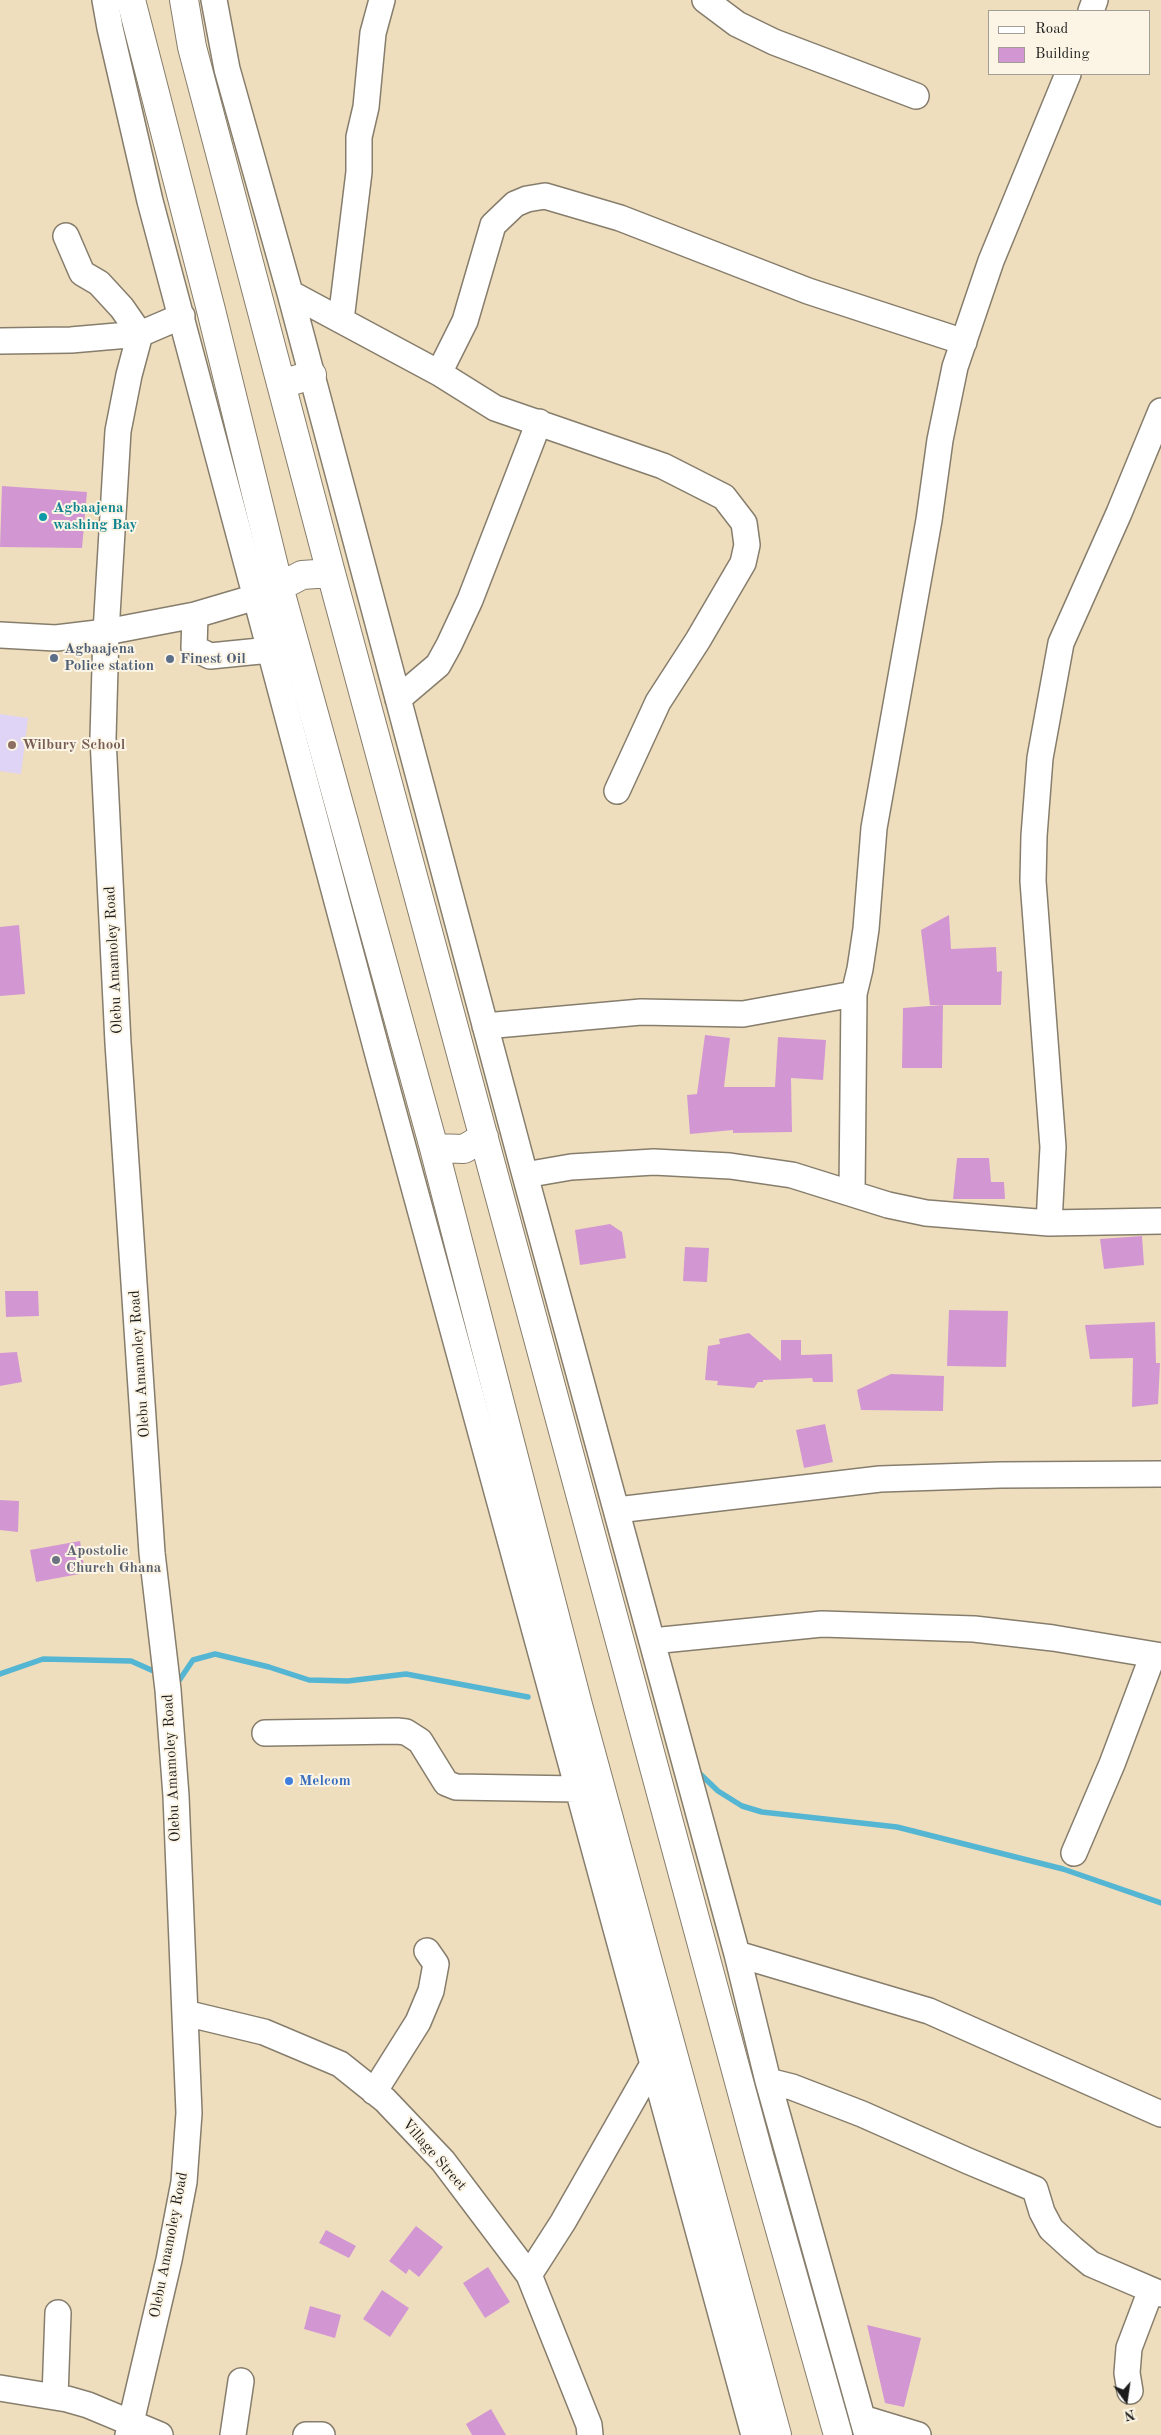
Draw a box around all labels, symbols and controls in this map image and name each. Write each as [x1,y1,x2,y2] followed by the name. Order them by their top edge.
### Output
[988,10,1151,75] legend
[1035,22,1068,37] text: Road
[1035,47,1090,62] text: Building
[53,499,137,534] place label: Agbaajena washing Bay
[37,511,49,523] marker: Agbaajena washing Bay
[64,640,154,675] place label: Agbaajena Police station
[180,650,246,668] place label: Finest Oil
[48,652,60,664] marker: Agbaajena Police station
[164,653,176,665] marker: Finest Oil
[22,736,125,754] place label: Wilbury School
[6,739,18,751] marker: Wilbury School
[101,886,127,1034] street label: Olebu Amamoley Road
[126,1290,154,1438] street label: Olebu Amamoley Road
[66,1542,161,1577] place label: Apostolic Church Ghana
[50,1554,62,1566] marker: Apostolic Church Ghana
[159,1694,185,1842] street label: Olebu Amamoley Road
[299,1772,351,1790] place label: Melcom
[283,1775,295,1787] marker: Melcom
[398,2115,470,2195] street label: Village Street
[146,2171,192,2319] street label: Olebu Amamoley Road
[1101,2375,1151,2425] north arrow
[1123,2406,1137,2423] text: N

